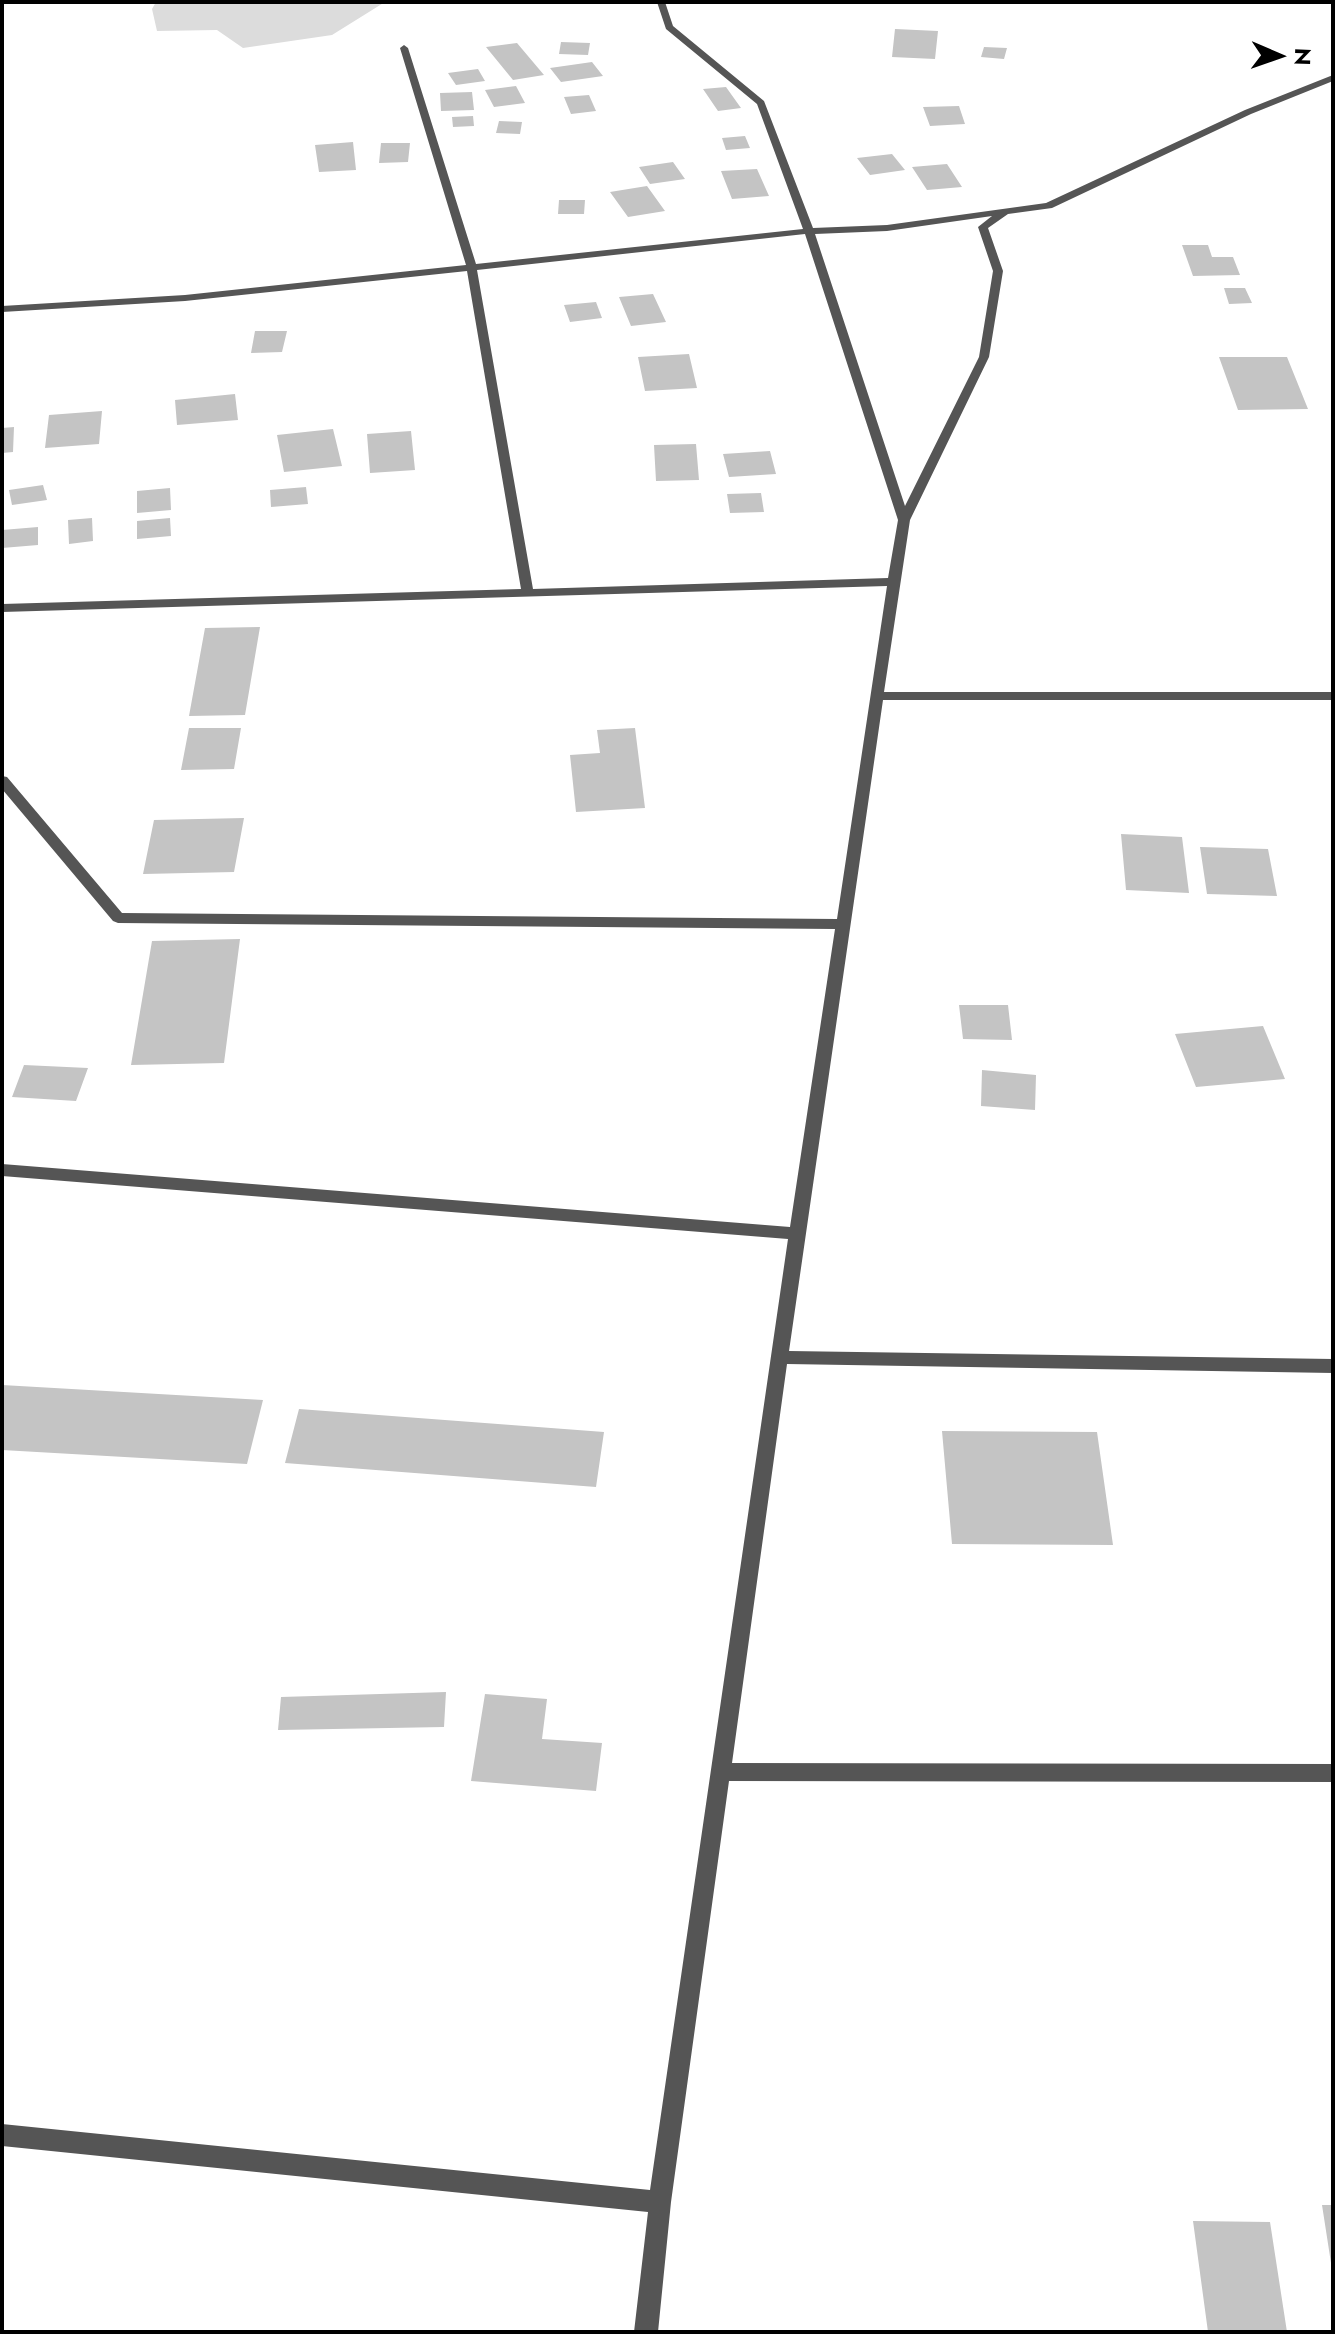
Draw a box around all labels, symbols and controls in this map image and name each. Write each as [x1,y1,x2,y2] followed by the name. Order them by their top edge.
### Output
[1239,16,1319,96] north arrow
[1287,48,1319,66] text: N

